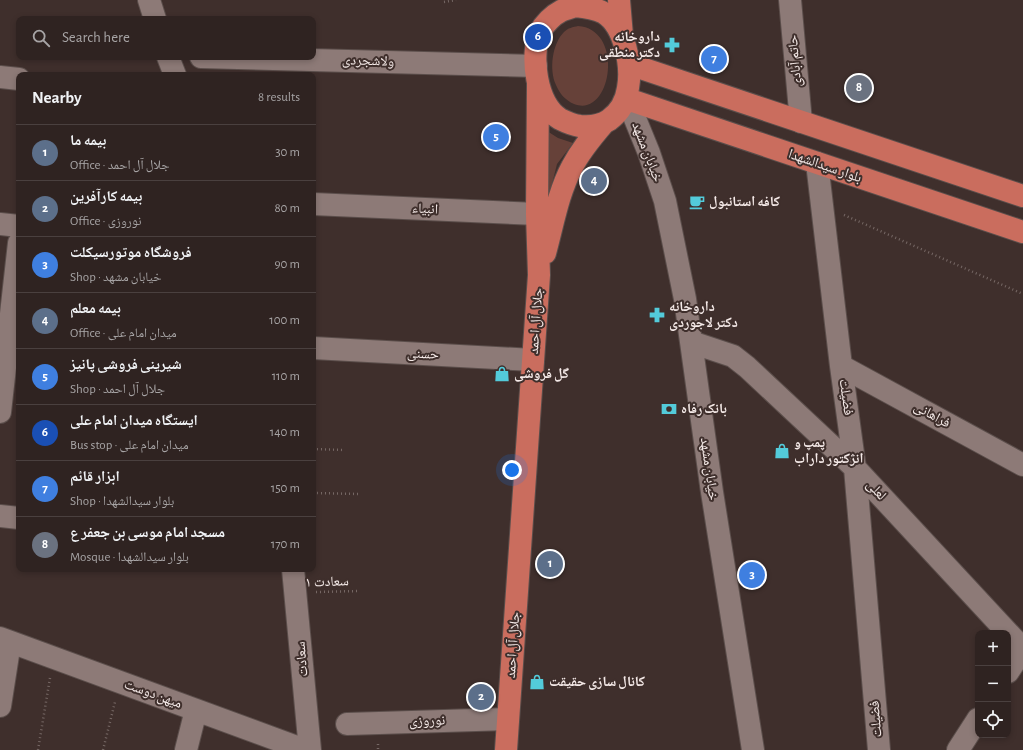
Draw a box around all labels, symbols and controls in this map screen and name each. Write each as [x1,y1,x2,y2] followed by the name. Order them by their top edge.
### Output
[16,16,316,60] search box
[525,22,551,52] pin: 6
[30,27,52,49] icon: search
[62,30,130,45] text: Search here
[599,30,660,61] place label: داروخانه دکتر منطقی
[785,34,806,88] street label: حاتم آبادی
[663,36,681,54] pharmacy icon: داروخانه دکتر منطقی
[701,44,727,74] pin: 7
[342,53,394,70] street label: ولاشجردی
[846,73,872,103] pin: 8
[32,89,82,106] text: Nearby
[258,91,300,104] text: 8 results
[628,120,665,184] street label: خیابان مشهد
[483,122,509,152] pin: 5
[70,133,106,148] text: بیمه ما
[43,146,47,159] text: 1
[275,146,300,159] text: 30 m
[786,147,864,186] street label: بلوار سیدالشهدا
[70,159,170,172] text: Office · جلال آل احمد
[581,166,607,196] pin: 4
[70,189,142,204] text: بیمه کارآفرین
[688,193,706,211] cafe icon: کافه استانبول
[709,195,780,210] place label: کافه استانبول
[412,201,438,217] street label: انبیاء
[42,202,48,215] text: 2
[274,202,300,215] text: 80 m
[70,215,142,228] text: Office · نوروزی
[70,245,192,260] text: فروشگاه موتورسیکلت
[42,258,48,271] text: 3
[274,258,300,271] text: 90 m
[70,271,162,284] text: Shop · خیابان مشهد
[526,287,546,355] street label: جلال آل احمد
[669,300,738,331] place label: داروخانه دکتر لاجوردی
[70,301,121,316] text: بیمه معلم
[648,306,666,324] pharmacy icon: داروخانه دکتر لاجوردی
[42,314,48,327] text: 4
[269,314,300,327] text: 100 m
[70,327,177,340] text: Office · میدان امام علی
[407,346,439,363] street label: حسنی
[70,357,182,372] text: شیرینی فروشی پانیز
[493,365,511,383] shop icon: گل فروشی
[514,367,569,382] place label: گل فروشی
[42,370,48,383] text: 5
[272,370,300,383] text: 110 m
[836,378,856,416] street label: فضیلت
[70,383,165,396] text: Shop · جلال آل احمد
[911,399,953,432] street label: فراهانی
[660,400,678,418] bank icon: بانک رفاه
[681,402,727,417] place label: بانک رفاه
[70,413,198,428] text: ایستگاه میدان امام علی
[42,426,48,439] text: 6
[270,426,300,439] text: 140 m
[794,436,863,467] place label: پمپ و انژکتور داراب
[697,437,720,501] street label: خیابان مشهد
[70,439,189,452] text: Bus stop · میدان امام علی
[773,442,791,460] shop icon: پمپ و انژکتور داراب
[502,460,522,480] your location
[70,469,120,484] text: ابزار قائم
[863,477,889,503] street label: لعلی
[42,482,48,495] text: 7
[271,482,300,495] text: 150 m
[70,495,174,508] text: Shop · بلوار سیدالشهدا
[70,525,225,540] text: مسجد امام موسی بن جعفر ع
[42,538,48,551] text: 8
[271,538,300,551] text: 170 m
[537,549,563,579] pin: 1
[70,551,189,564] text: Mosque · بلوار سیدالشهدا
[739,560,765,590] pin: 3
[305,574,349,590] street label: سعادت ۱
[503,611,523,679] street label: جلال آل احمد
[975,630,1011,738] map controls
[975,630,1011,666] button: +
[293,641,311,677] street label: سعادت
[975,666,1011,702] button: −
[528,673,546,691] shop icon: کانال سازی حقیقت
[549,675,645,690] place label: کانال سازی حقیقت
[122,677,184,712] street label: میهن دوست
[468,682,494,712] pin: 2
[867,700,885,738] street label: فضیلت
[975,702,1011,738] button: locate
[409,713,446,730] street label: نوروزی

